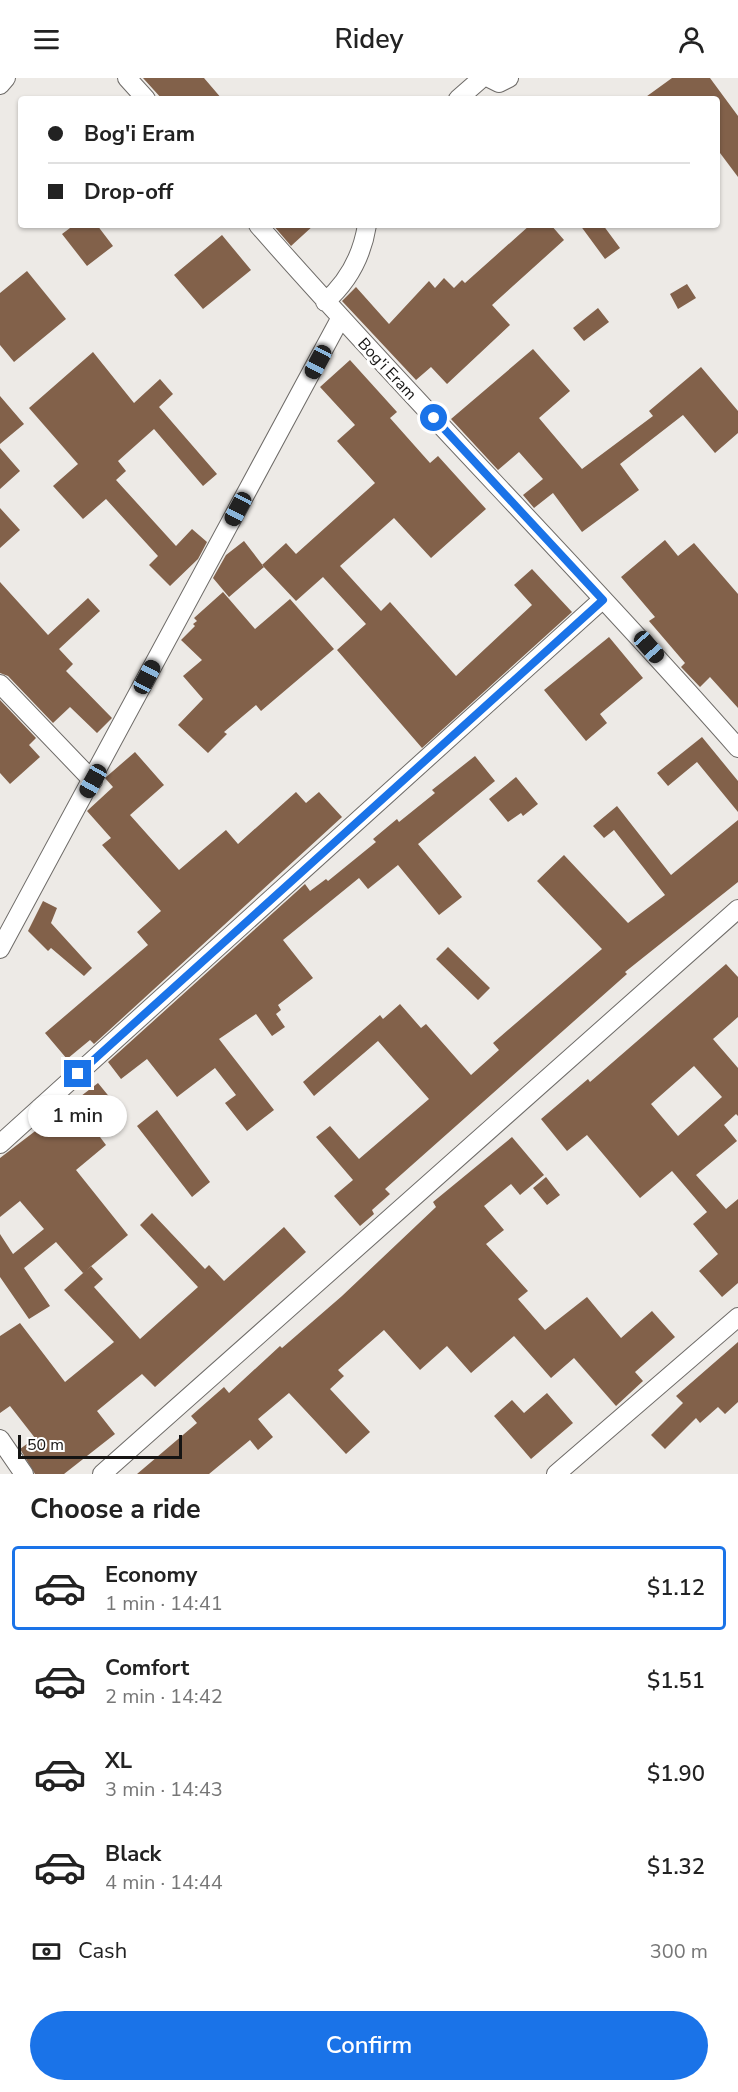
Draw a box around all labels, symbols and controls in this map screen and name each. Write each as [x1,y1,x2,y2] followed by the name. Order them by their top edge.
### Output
[334,21,404,58] text: Ridey
[30,23,63,56] icon: menu
[675,23,708,56] icon: person
[84,119,195,149] text: Bog'i Eram
[84,177,173,207] text: Drop-off
[352,333,422,405] street label: Bog'i Eram
[302,342,334,382] car
[420,404,447,431] route start
[222,489,254,529] car
[630,628,668,666] car
[131,657,163,697] car
[76,761,110,801] car
[64,1060,91,1087] route end
[28,1095,128,1137] callout: 1 min
[52,1102,103,1129] text: 1 min
[18,1432,182,1460] scale bar
[27,1434,64,1456] text: 50 m
[30,1491,201,1528] text: Choose a ride
[105,1560,197,1590] text: Economy
[33,1561,87,1615] icon: car
[647,1573,705,1603] text: $1.12
[105,1590,223,1617] text: 1 min · 14:41
[105,1653,189,1683] text: Comfort
[33,1654,87,1708] icon: car
[647,1666,705,1696] text: $1.51
[105,1683,223,1710] text: 2 min · 14:42
[105,1746,132,1776] text: XL
[33,1747,87,1801] icon: car
[647,1759,705,1789] text: $1.90
[105,1776,223,1803] text: 3 min · 14:43
[105,1839,161,1869] text: Black
[33,1840,87,1894] icon: car
[647,1852,705,1882] text: $1.32
[105,1869,223,1896] text: 4 min · 14:44
[30,1935,63,1968] icon: cash
[78,1936,127,1966] text: Cash
[650,1938,708,1965] text: 300 m
[30,2011,708,2080] button: Confirm

